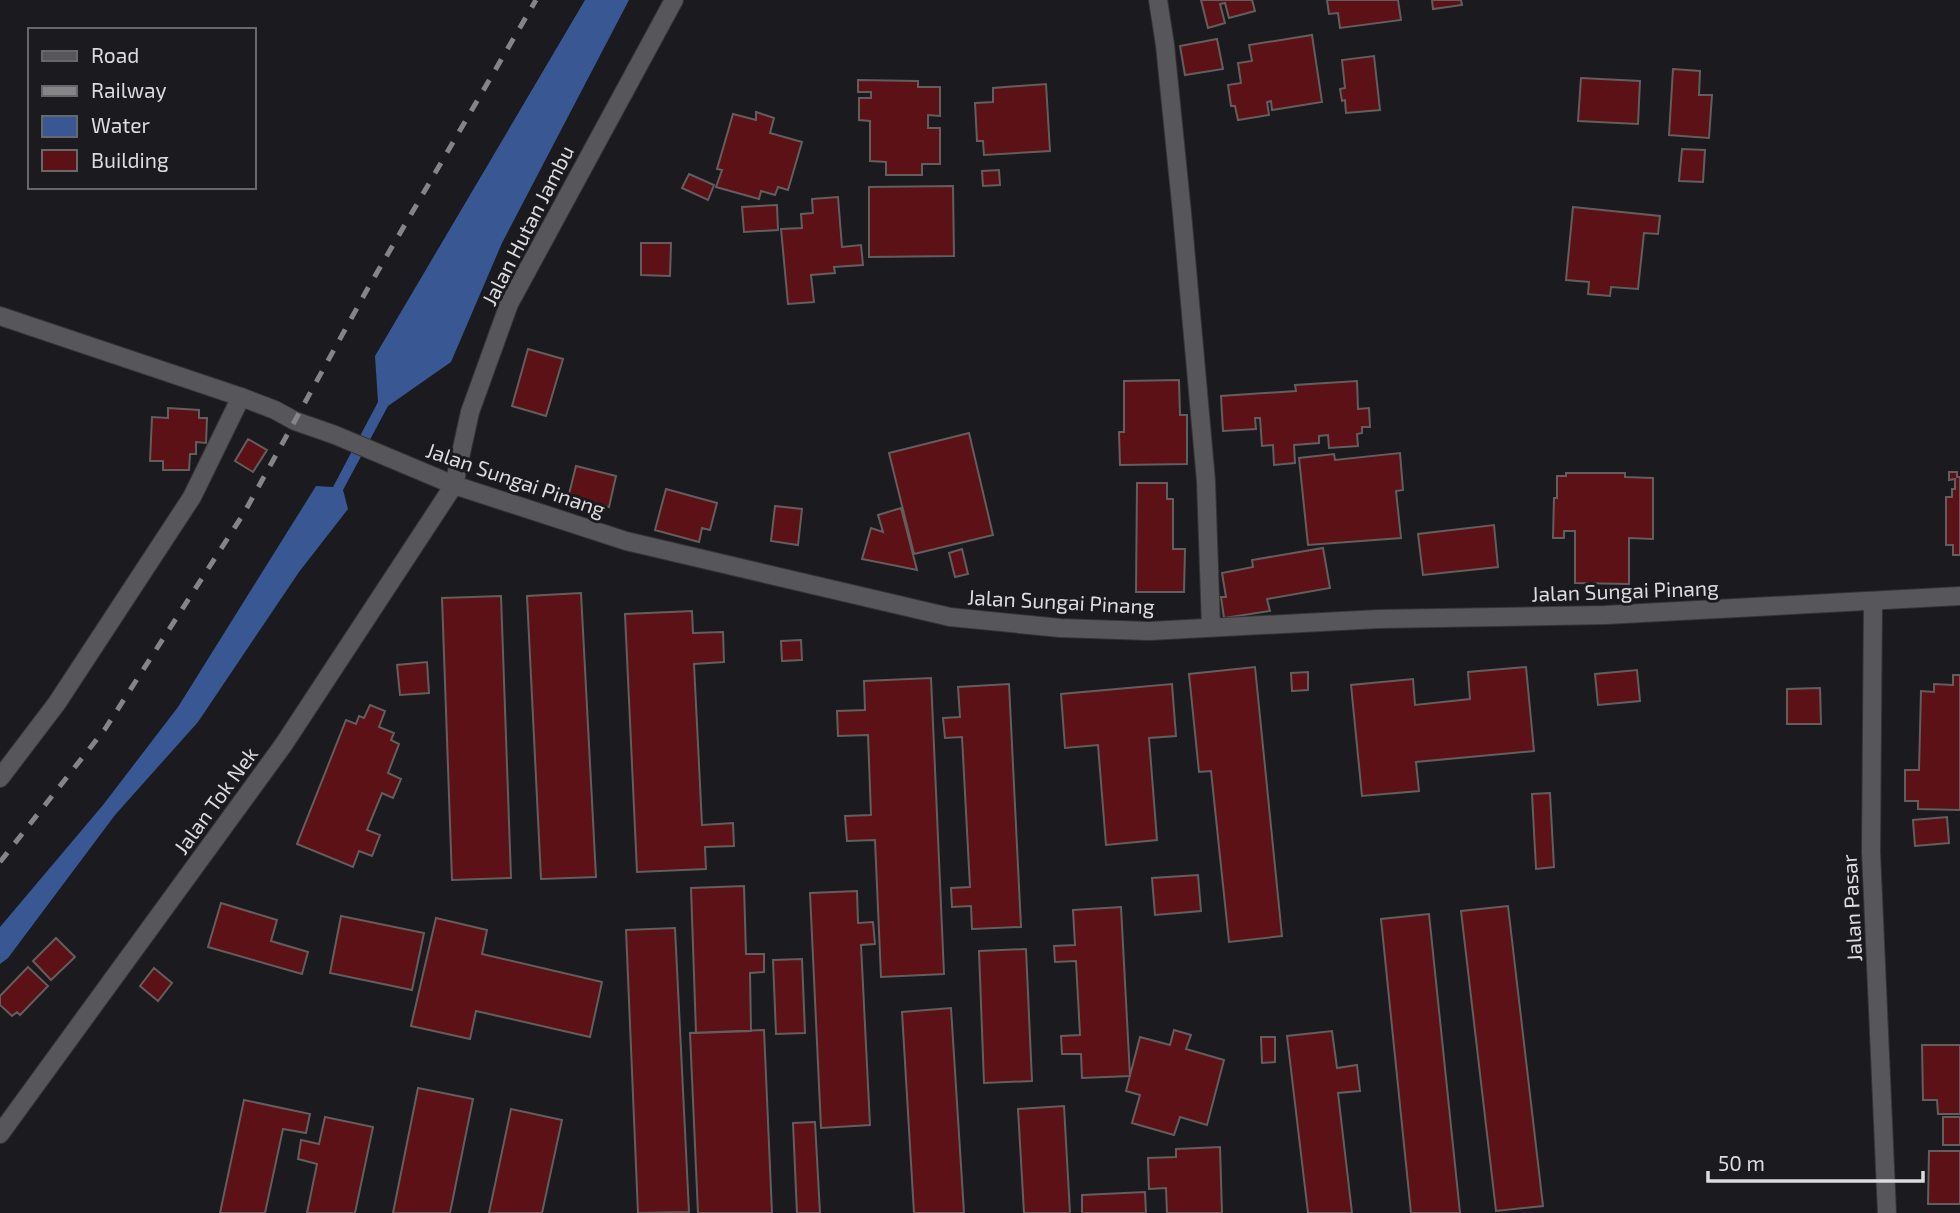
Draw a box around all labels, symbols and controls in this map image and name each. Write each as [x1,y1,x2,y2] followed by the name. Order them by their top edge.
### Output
[28,28,256,189] legend
[91,42,139,67] text: Road
[91,77,167,102] text: Railway
[91,112,150,137] text: Water
[476,141,578,309] street label: Jalan Hutan Jambu
[91,147,169,172] text: Building
[423,437,609,521] street label: Jalan Sungai Pinang
[1531,574,1719,606] street label: Jalan Sungai Pinang
[967,584,1156,618] street label: Jalan Sungai Pinang
[168,741,262,859] street label: Jalan Tok Nek
[1836,853,1866,962] street label: Jalan Pasar
[1708,1140,1923,1184] scale bar
[1718,1150,1765,1175] text: 50 m

